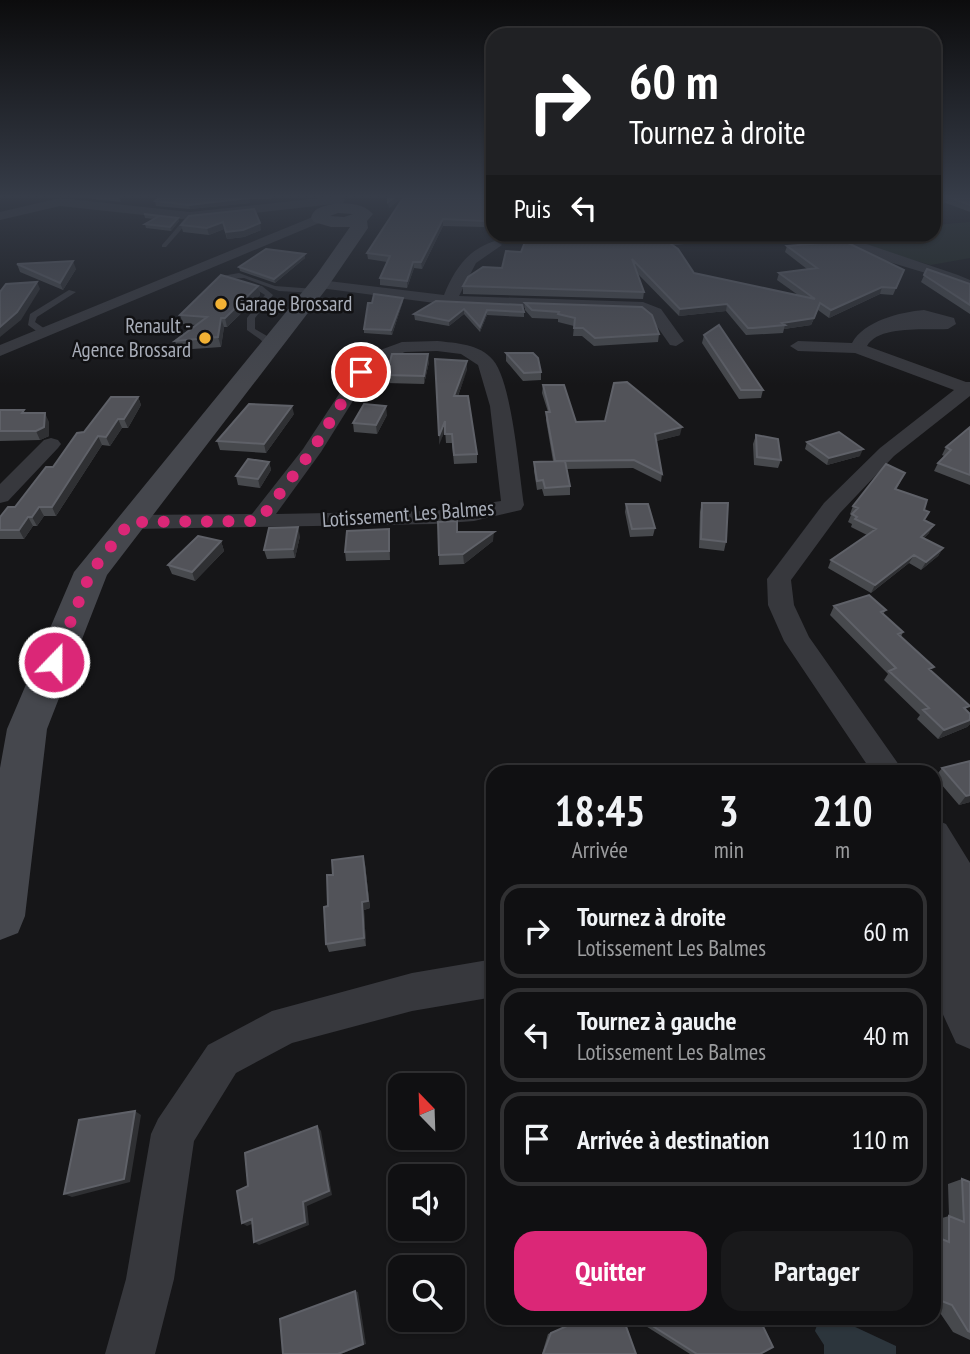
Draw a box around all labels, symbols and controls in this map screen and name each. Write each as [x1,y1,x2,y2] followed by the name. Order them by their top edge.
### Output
[629,49,718,113] text: 60 m
[514,56,605,147] icon: right
[629,111,806,153] text: Tournez à droite
[565,189,603,227] icon: left
[514,192,551,225] text: Puis
[235,290,352,317] place label: Garage Brossard
[213,296,229,312] marker: Garage Brossard
[72,312,191,363] place label: Renault - Agence Brossard
[197,330,213,346] marker: Renault - Agence Brossard
[331,342,391,402] pin
[342,353,380,391] icon: arrive
[321,494,495,533] street label: Lotissement Les Balmes
[17,625,91,699] position arrow
[554,783,645,838] text: 18:45
[719,783,739,838] text: 3
[812,783,873,838] text: 210
[572,835,628,864] text: Arrivée
[714,835,744,864] text: min
[835,835,850,864] text: m
[577,900,726,933] text: Tournez à droite
[518,912,556,950] icon: right
[863,915,909,948] text: 60 m
[577,933,766,962] text: Lotissement Les Balmes
[577,1004,737,1037] text: Tournez à gauche
[518,1016,556,1054] icon: left
[863,1019,909,1052] text: 40 m
[577,1037,766,1066] text: Lotissement Les Balmes
[388,1073,466,1150] north arrow
[388,1073,465,1332] map controls
[518,1120,556,1158] icon: arrive
[577,1123,769,1156] text: Arrivée à destination
[851,1123,909,1156] text: 110 m
[388,1164,465,1241] button: sound
[514,1231,707,1311] button: Quitter
[721,1231,913,1311] button: Partager
[388,1255,465,1332] button: search

